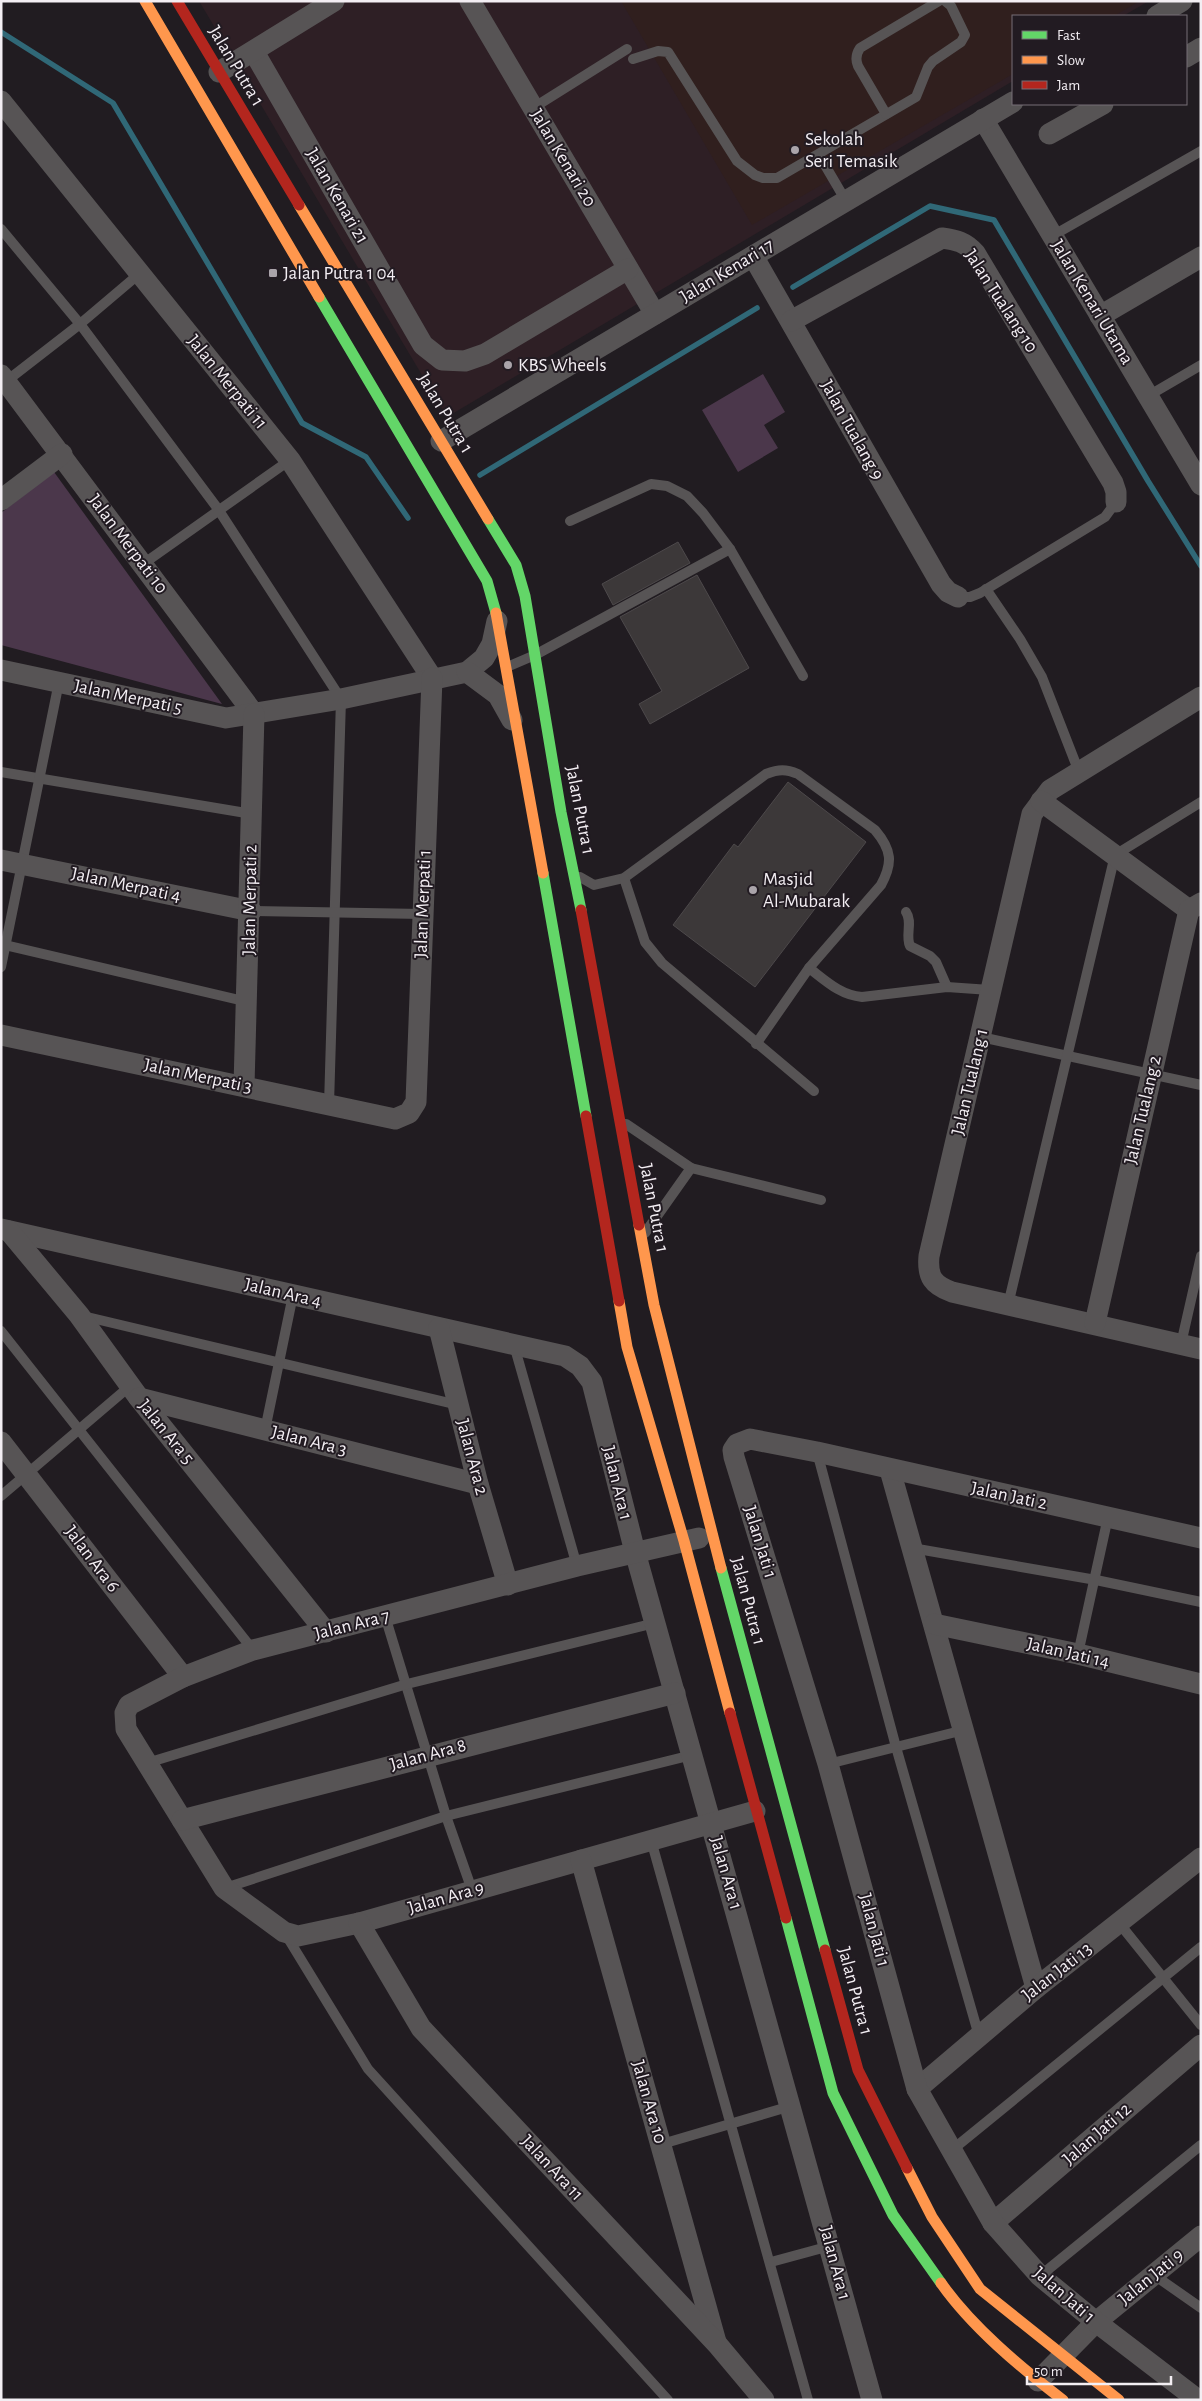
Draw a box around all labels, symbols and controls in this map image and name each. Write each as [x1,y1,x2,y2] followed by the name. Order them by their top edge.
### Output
[1012,15,1187,105] legend
[205,22,267,110] street label: Jalan Putra 1
[1057,28,1081,43] text: Fast
[1057,53,1085,68] text: Slow
[1057,78,1080,93] text: Jam
[526,106,600,210] street label: Jalan Kenari 20
[805,130,898,171] place label: Sekolah Seri Temasik
[789,144,801,156] marker: Sekolah Seri Temasik
[302,145,372,247] street label: Jalan Kenari 21
[677,236,777,306] street label: Jalan Kenari 17
[1047,236,1137,368] street label: Jalan Kenari Utama
[961,246,1041,356] street label: Jalan Tualang 10
[283,264,396,283] place label: Jalan Putra 1 04
[267,267,279,279] marker: Jalan Putra 1 04
[183,331,271,433] street label: Jalan Merpati 11
[518,356,607,375] place label: KBS Wheels
[502,359,514,371] marker: KBS Wheels
[414,369,476,457] street label: Jalan Putra 1
[817,377,887,483] street label: Jalan Tualang 9
[85,491,171,597] street label: Jalan Merpati 10
[72,676,184,718] street label: Jalan Merpati 5
[562,764,598,856] street label: Jalan Putra 1
[240,844,260,956] street label: Jalan Merpati 2
[412,849,434,959] street label: Jalan Merpati 1
[70,864,182,906] street label: Jalan Merpati 4
[763,870,850,911] place label: Masjid Al-Mubarak
[747,884,759,896] marker: Masjid Al-Mubarak
[948,1027,992,1137] street label: Jalan Tualang 1
[1121,1053,1165,1166] street label: Jalan Tualang 2
[142,1055,254,1097] street label: Jalan Merpati 3
[636,1162,672,1254] street label: Jalan Putra 1
[243,1275,323,1311] street label: Jalan Ara 4
[134,1396,198,1468] street label: Jalan Ara 5
[453,1417,491,1497] street label: Jalan Ara 2
[269,1422,349,1460] street label: Jalan Ara 3
[599,1444,635,1522] street label: Jalan Ara 1
[969,1479,1049,1513] street label: Jalan Jati 2
[740,1503,780,1581] street label: Jalan Jati 1
[61,1522,123,1596] street label: Jalan Ara 6
[727,1555,769,1647] street label: Jalan Putra 1
[312,1606,392,1644] street label: Jalan Ara 7
[1025,1634,1111,1672] street label: Jalan Jati 14
[388,1736,468,1774] street label: Jalan Ara 8
[706,1834,746,1912] street label: Jalan Ara 1
[406,1878,486,1918] street label: Jalan Ara 9
[855,1891,893,1969] street label: Jalan Jati 1
[1018,1939,1096,2005] street label: Jalan Jati 13
[834,1945,876,2037] street label: Jalan Putra 1
[628,2058,670,2146] street label: Jalan Ara 10
[1059,2099,1135,2169] street label: Jalan Jati 12
[517,2131,587,2205] street label: Jalan Ara 11
[816,2224,854,2302] street label: Jalan Ara 1
[1115,2245,1187,2309] street label: Jalan Jati 9
[1029,2263,1099,2327] street label: Jalan Jati 1
[1027,2354,1171,2386] scale bar
[1034,2364,1063,2379] text: 50 m

